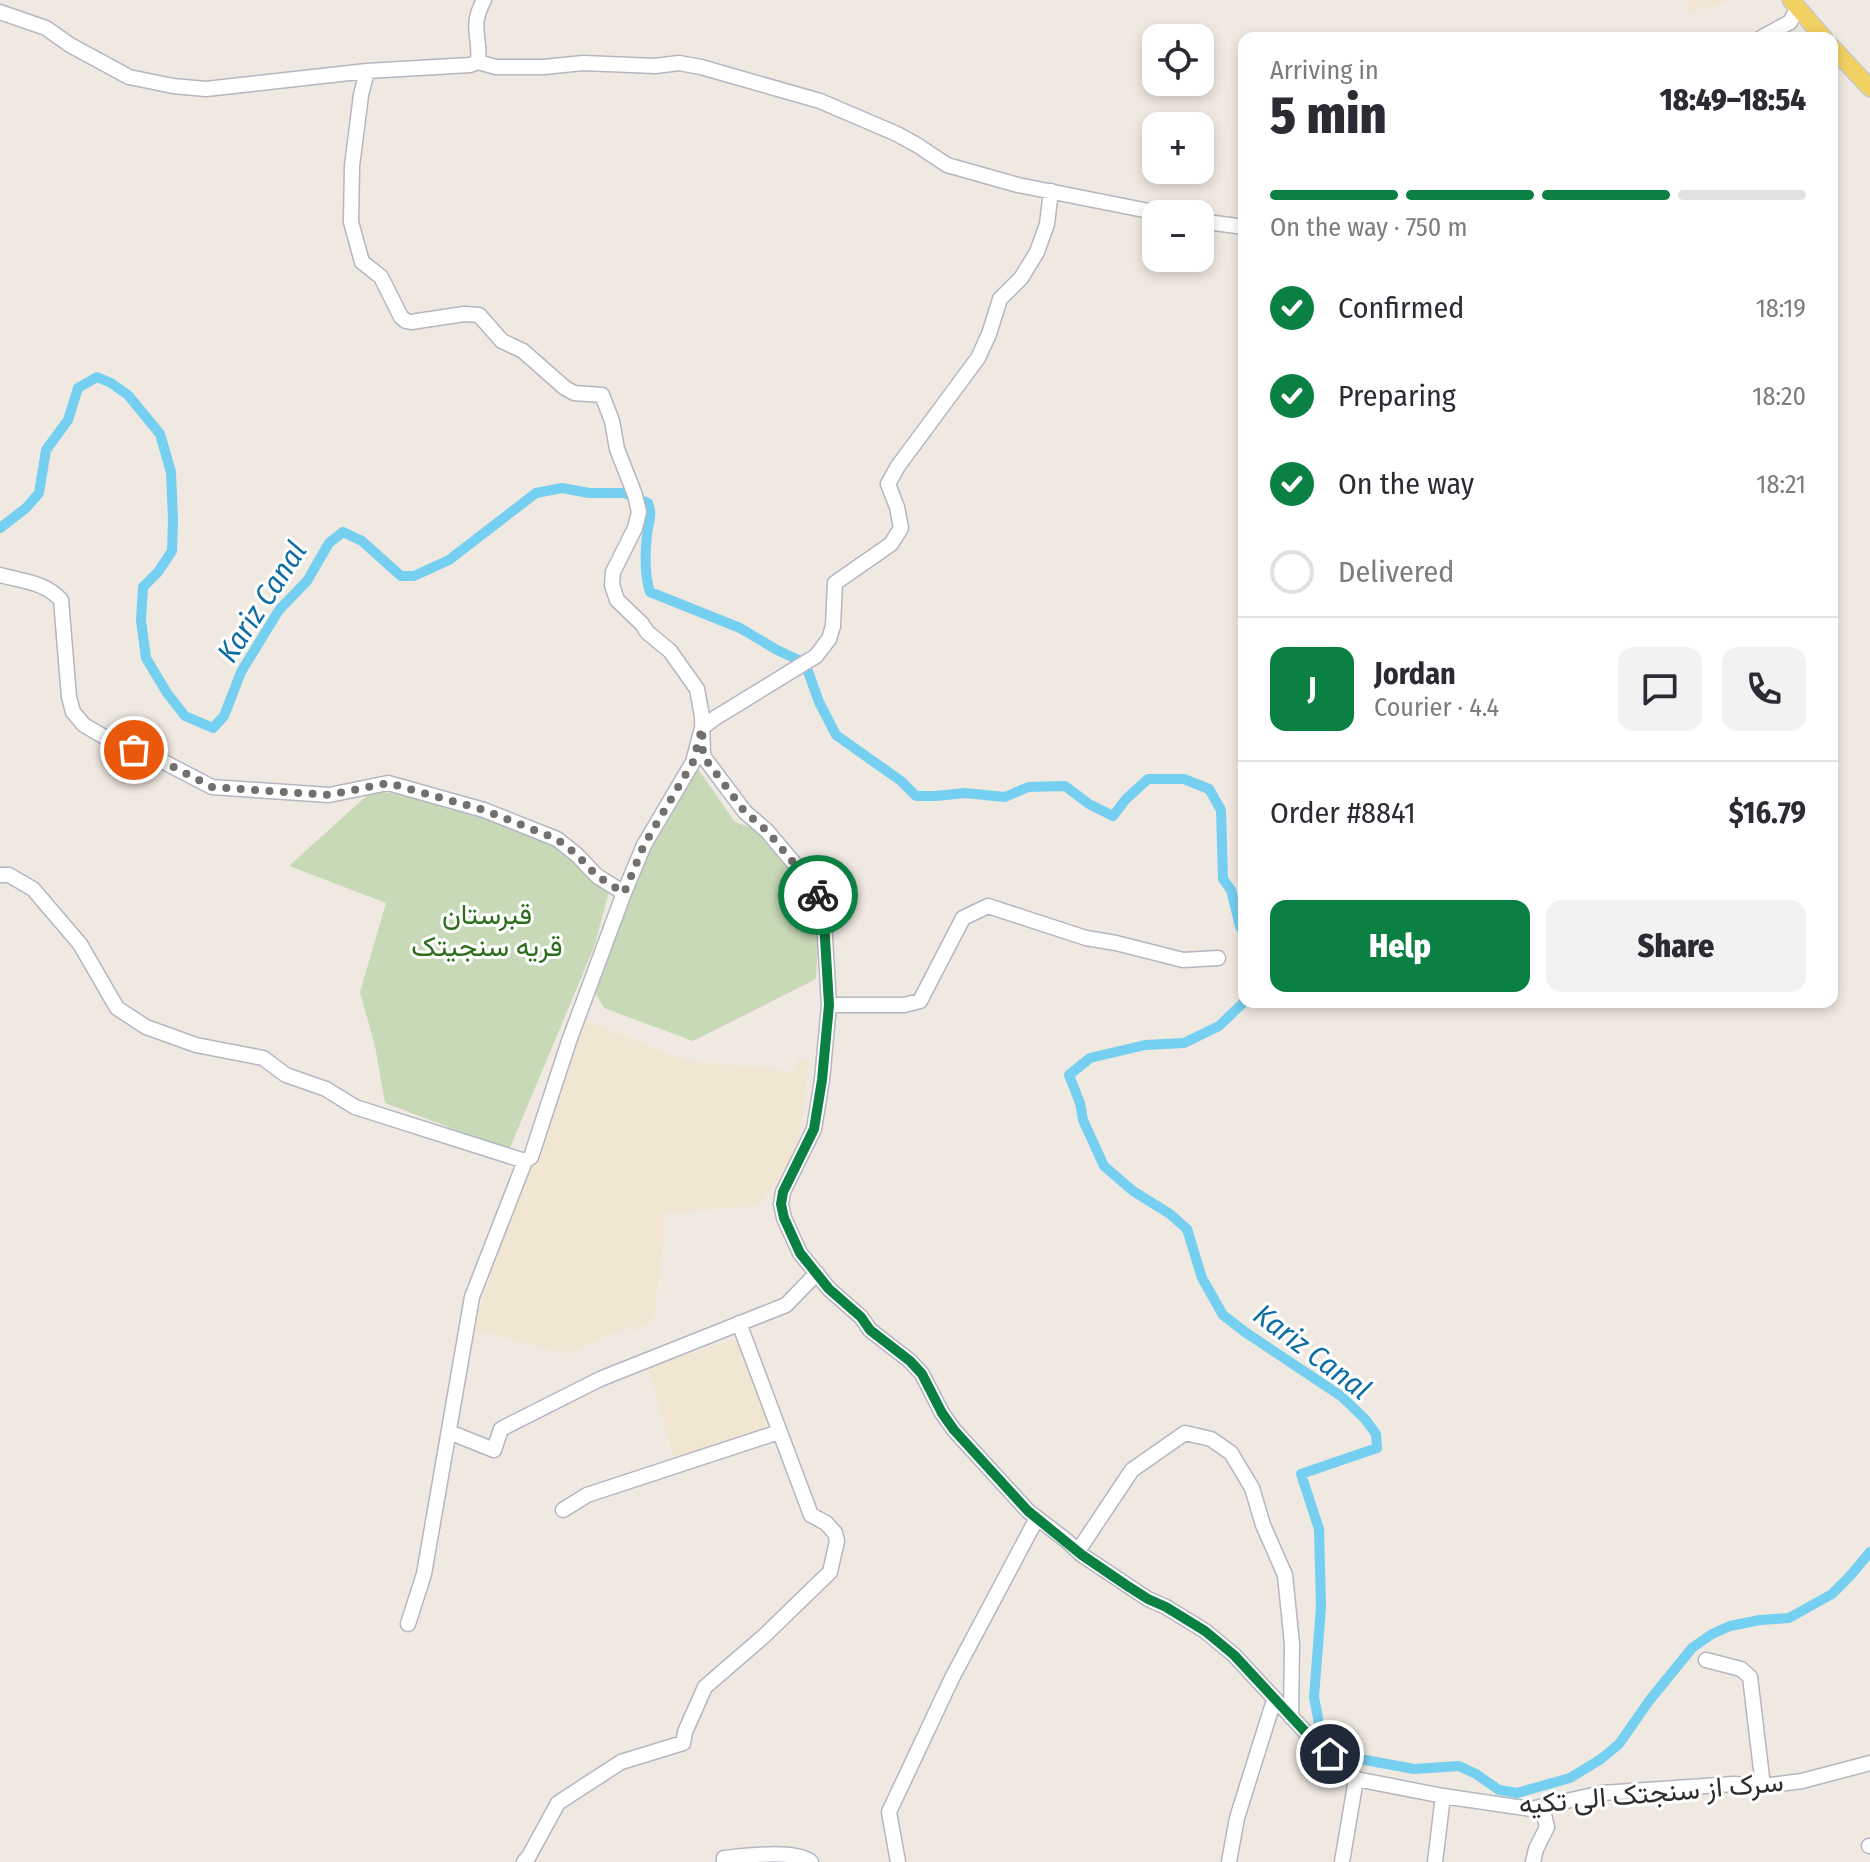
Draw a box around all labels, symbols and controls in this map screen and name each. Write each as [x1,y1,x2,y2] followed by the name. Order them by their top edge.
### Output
[1142,24,1214,272] map controls
[1142,24,1214,96] button: locate
[1270,55,1379,86] text: Arriving in
[1660,82,1806,118] text: 18:49–18:54
[1270,84,1387,147] text: 5 min
[1142,112,1214,184] button: +
[1142,200,1214,272] button: −
[1270,212,1467,243] text: On the way · 750 m
[1270,286,1314,330] icon: check
[1338,290,1464,326] text: Confirmed
[1756,293,1806,324] text: 18:19
[1270,374,1314,418] icon: check
[1338,378,1456,414] text: Preparing
[1752,381,1806,412] text: 18:20
[1270,462,1314,506] icon: check
[1338,466,1474,502] text: On the way
[1756,469,1806,500] text: 18:21
[210,535,314,669] water label: Kariz Canal
[1338,554,1454,590] text: Delivered
[1618,647,1702,731] button: chat
[1722,647,1806,731] button: phone
[1374,656,1456,692] text: Jordan
[1308,671,1316,707] text: J
[1374,692,1499,723] text: Courier · 4.4
[100,716,168,784] pin
[112,728,156,772] icon: bag
[1270,795,1416,831] text: Order #8841
[1729,795,1806,831] text: $16.79
[778,855,858,935] courier
[796,873,840,917] icon: bike
[411,898,563,964] park label: قبرستان قریه سنجیتک
[1270,900,1530,992] button: Help
[1546,900,1806,992] button: Share
[1246,1296,1378,1408] water label: Kariz Canal
[1296,1720,1364,1788] pin
[1308,1732,1352,1776] icon: home
[1517,1765,1785,1822] street label: سرک از سنجتک الی تکیه

